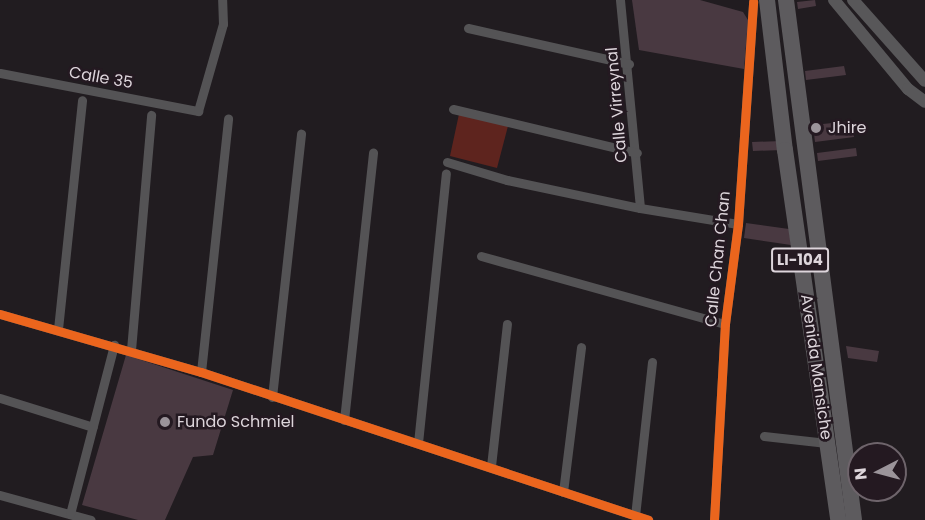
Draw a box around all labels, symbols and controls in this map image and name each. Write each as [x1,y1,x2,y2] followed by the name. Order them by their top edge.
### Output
[602,46,632,164] street label: Calle Virreynal
[67,63,135,93] street label: Calle 35
[828,118,867,138] place label: Jhire
[809,121,823,135] marker: Jhire
[701,190,735,328] street label: Calle Chan Chan
[770,248,830,272] road number: LI-104
[796,293,836,441] street label: Avenida Mansiche
[177,412,294,432] place label: Fundo Schmiel
[158,415,172,429] marker: Fundo Schmiel
[847,442,907,502] north arrow
[849,467,873,481] text: N

